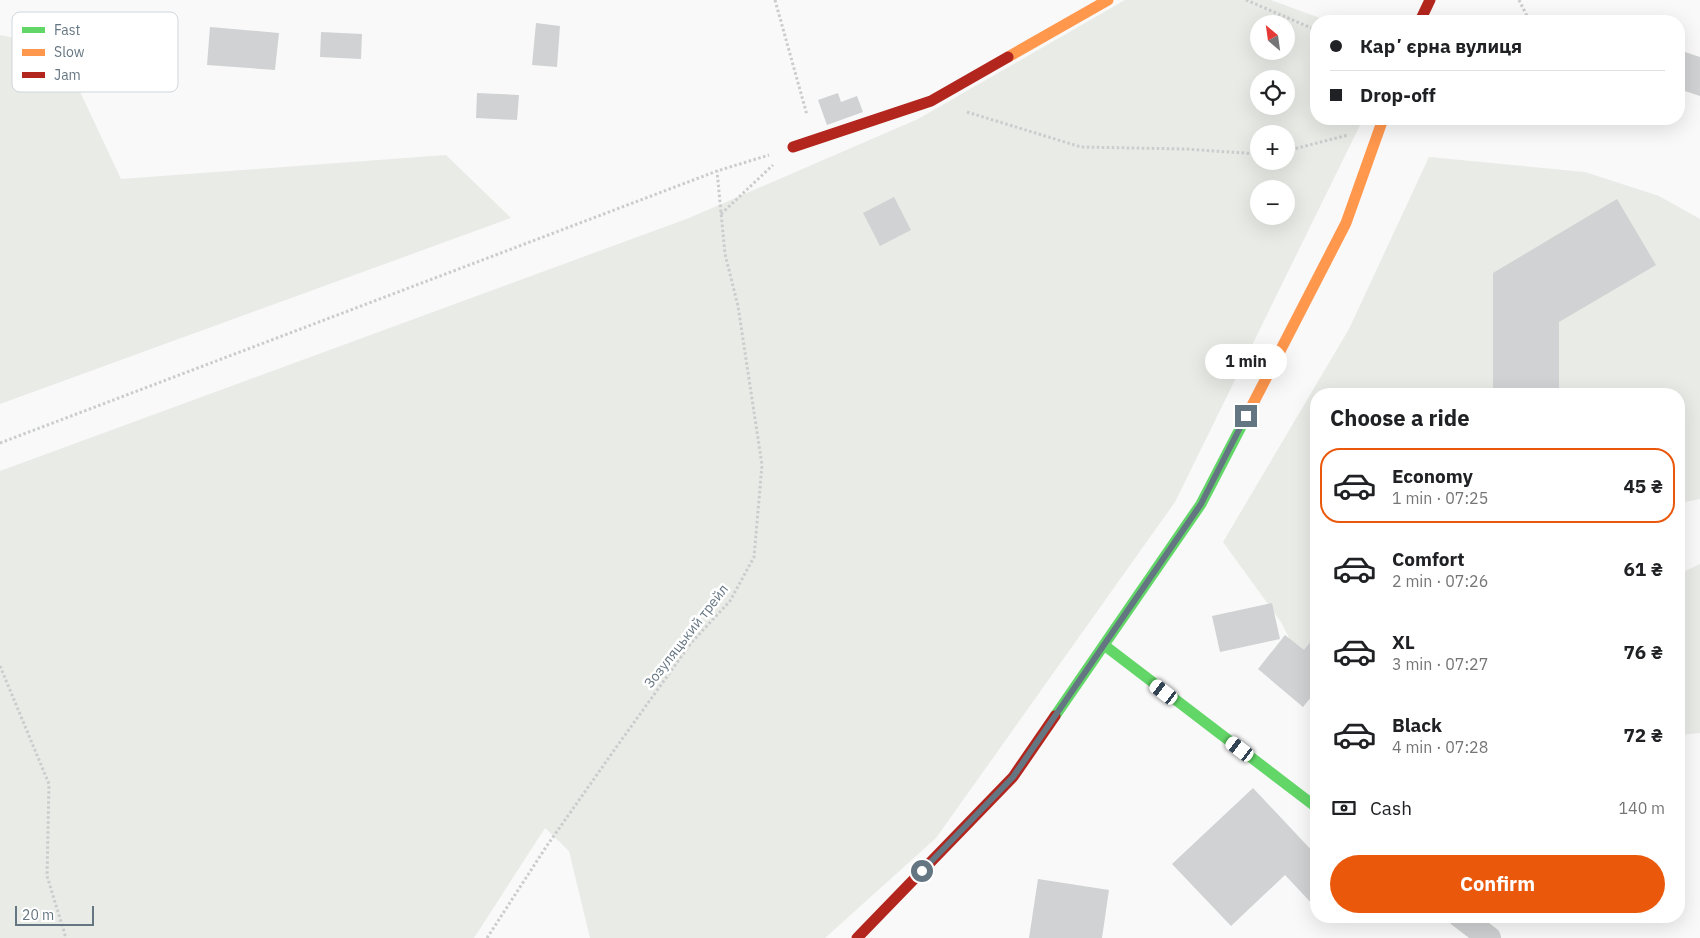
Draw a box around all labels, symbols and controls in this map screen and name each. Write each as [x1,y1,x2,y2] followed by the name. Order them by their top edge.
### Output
[12,12,178,92] legend
[1250,15,1295,60] north arrow
[1250,15,1295,225] map controls
[54,21,80,39] text: Fast
[1360,34,1522,58] text: Карʼєрна вулиця
[54,43,85,61] text: Slow
[54,66,81,84] text: Jam
[1250,70,1295,115] button: locate
[1360,83,1436,107] text: Drop-off
[1250,125,1295,170] button: +
[1250,180,1295,225] button: −
[1205,344,1287,378] callout: 1 min
[1225,351,1267,371] text: 1 min
[1330,403,1470,432] text: Choose a ride
[1235,405,1257,427] route end
[1332,463,1377,508] icon: car
[1392,464,1473,488] text: Economy
[1623,474,1663,498] text: 45 ₴
[1392,488,1488,508] text: 1 min · 07:25
[1332,546,1377,591] icon: car
[1392,547,1465,571] text: Comfort
[1623,557,1663,581] text: 61 ₴
[1392,571,1488,591] text: 2 min · 07:26
[640,580,732,692] street label: Зозуляцький трейл
[1332,629,1377,674] icon: car
[1392,630,1415,654] text: XL
[1623,640,1663,664] text: 76 ₴
[1392,654,1488,674] text: 3 min · 07:27
[1147,677,1180,707] car
[1332,712,1377,757] icon: car
[1392,713,1442,737] text: Black
[1623,723,1663,747] text: 72 ₴
[1223,734,1256,764] car
[1392,737,1488,757] text: 4 min · 07:28
[1330,794,1358,822] icon: cash
[1370,796,1412,820] text: Cash
[1618,798,1665,818] text: 140 m
[1330,855,1665,913] button: Confirm
[911,860,933,882] route start
[15,903,94,926] scale bar
[22,906,54,924] text: 20 m

